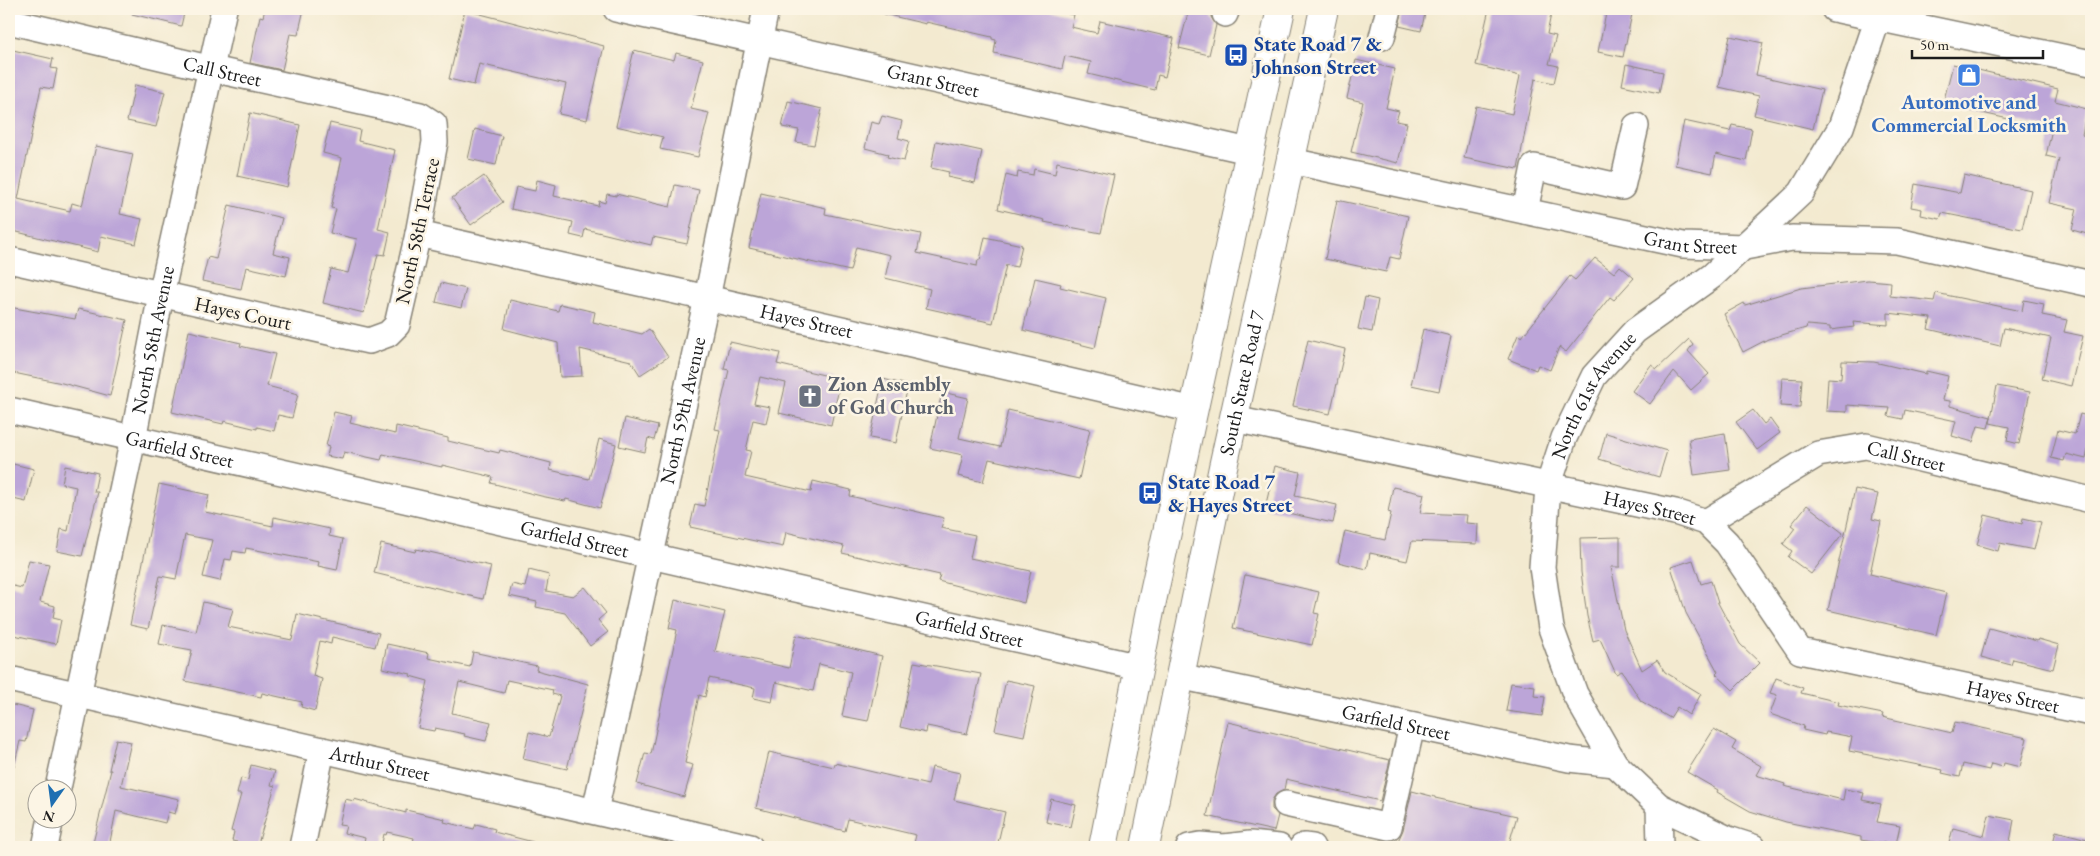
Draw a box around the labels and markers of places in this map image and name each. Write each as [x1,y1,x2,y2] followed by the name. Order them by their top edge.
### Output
[1252,31,1382,80] place label: State Road 7 & Johnson Street
[1223,42,1249,68] bus stop icon: State Road 7 & Johnson Street
[1956,62,1982,88] shop icon: Automotive and Commercial Locksmith
[1871,89,2067,138] place label: Automotive and Commercial Locksmith
[828,371,954,420] place label: Zion Assembly of God Church
[797,383,823,409] church icon: Zion Assembly of God Church
[1168,469,1293,518] place label: State Road 7 & Hayes Street
[1137,480,1163,506] bus stop icon: State Road 7 & Hayes Street

